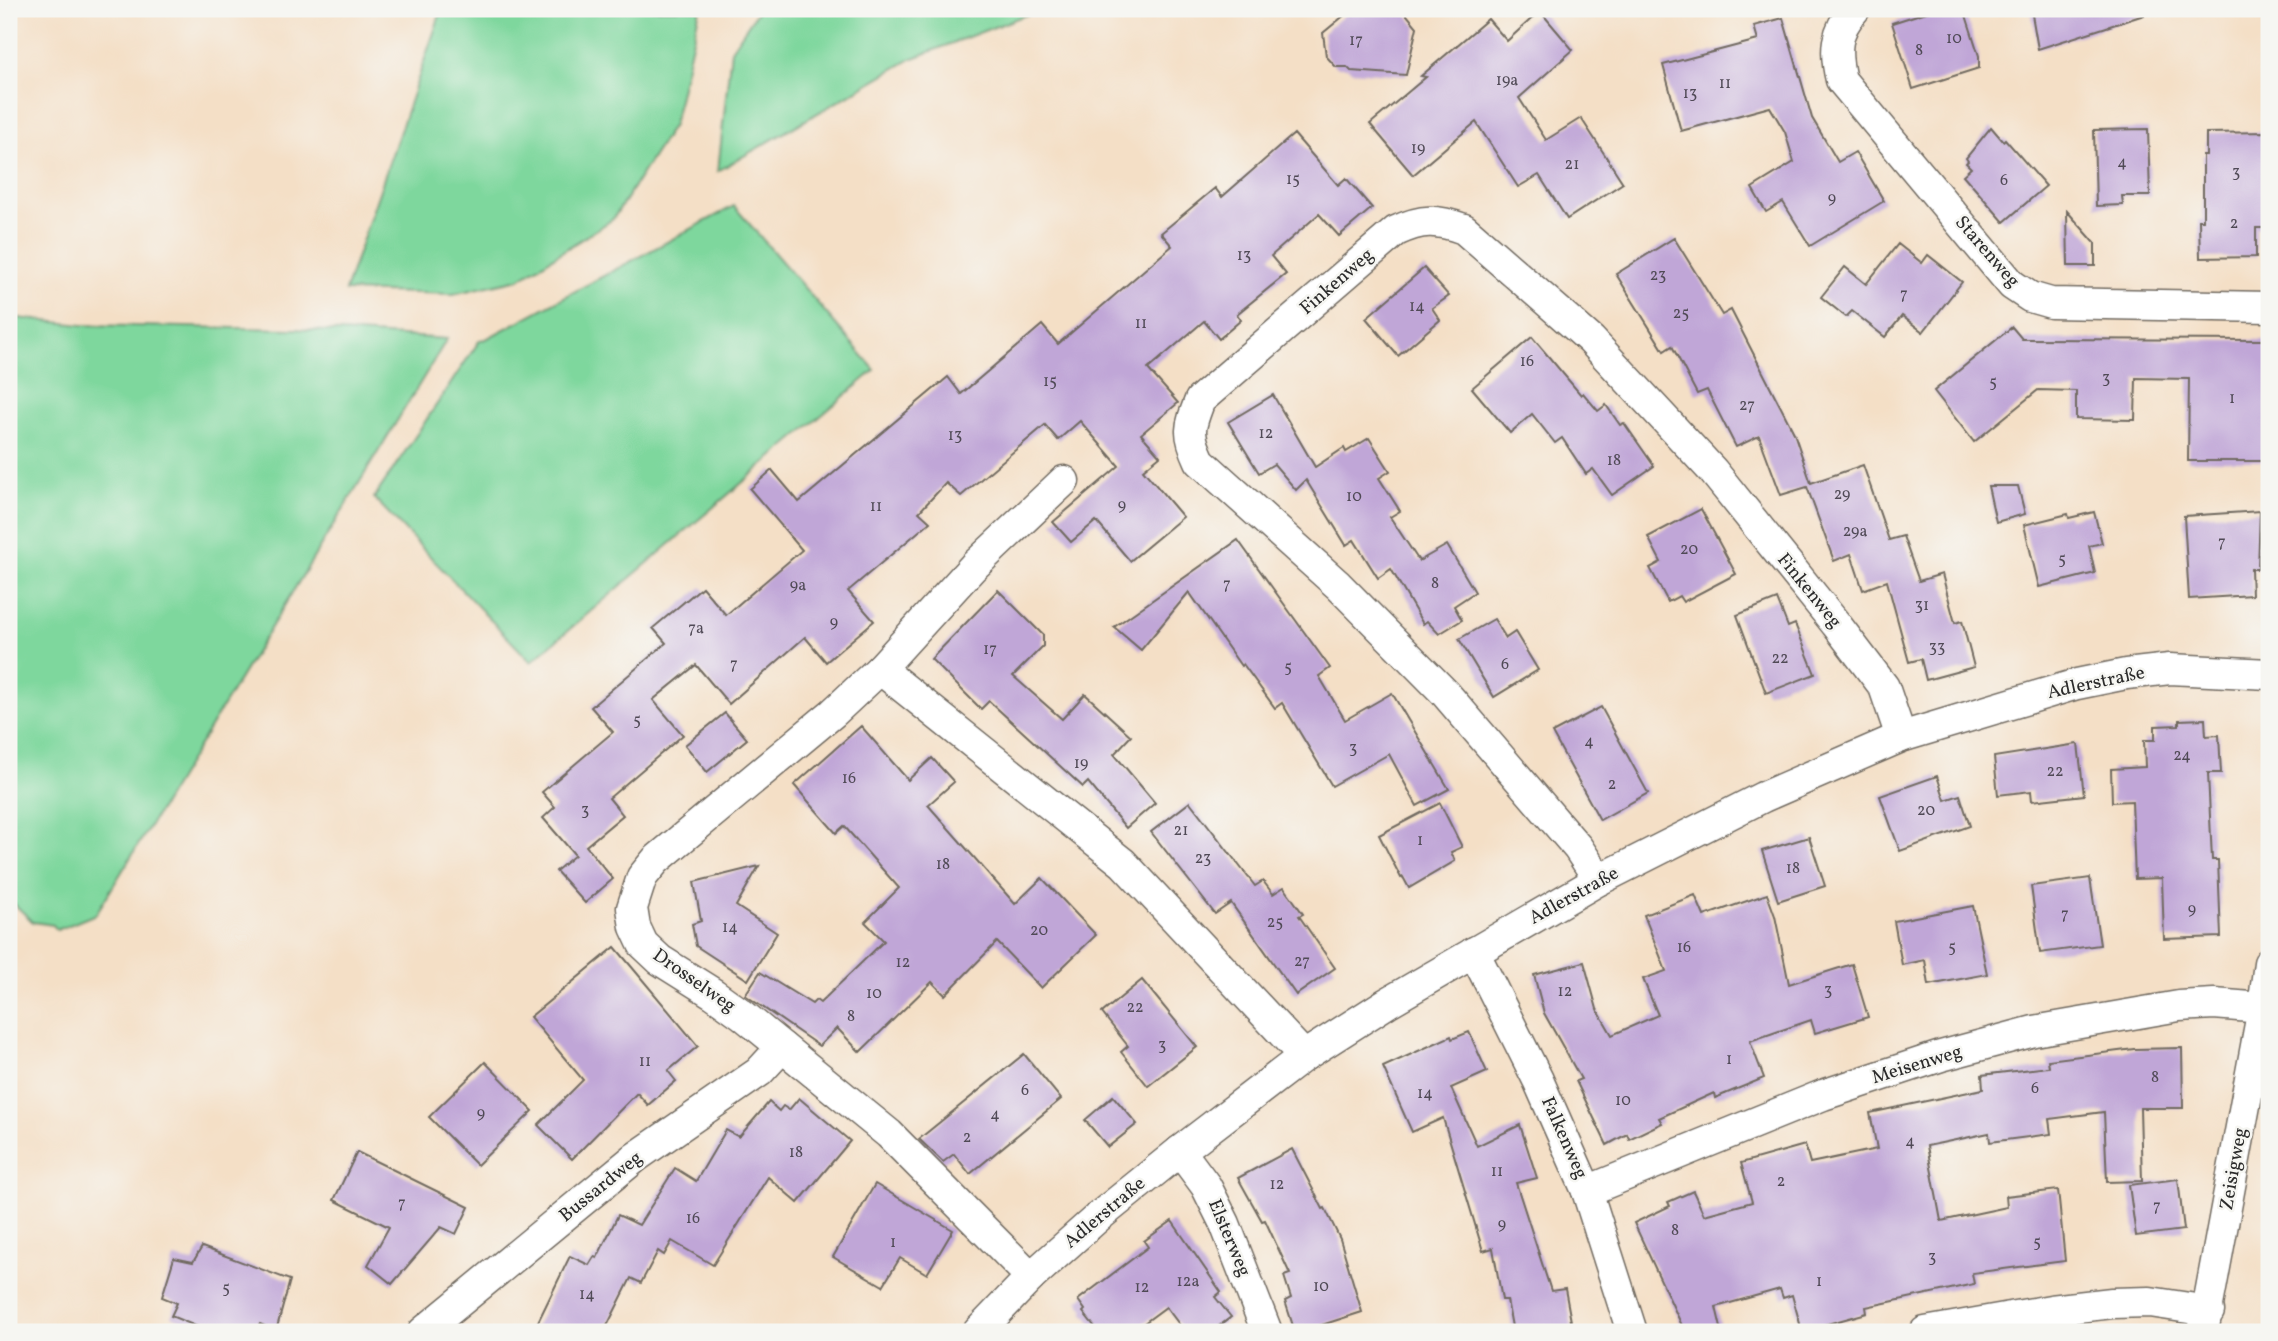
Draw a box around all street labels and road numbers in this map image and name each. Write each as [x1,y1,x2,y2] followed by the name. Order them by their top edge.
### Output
[1949,210,2025,294] street label: Starenweg
[1294,243,1380,321] street label: Finkenweg
[1771,548,1847,634] street label: Finkenweg
[2045,660,2147,706] street label: Adlerstraße
[1524,861,1624,931] street label: Adlerstraße
[647,943,741,1019] street label: Drosselweg
[1869,1039,1965,1091] street label: Meisenweg
[1534,1093,1594,1183] street label: Falkenweg
[2214,1126,2254,1212] street label: Zeisigweg
[554,1145,648,1229] street label: Bussardweg
[1059,1171,1151,1255] street label: Adlerstraße
[1201,1195,1257,1281] street label: Elsterweg

